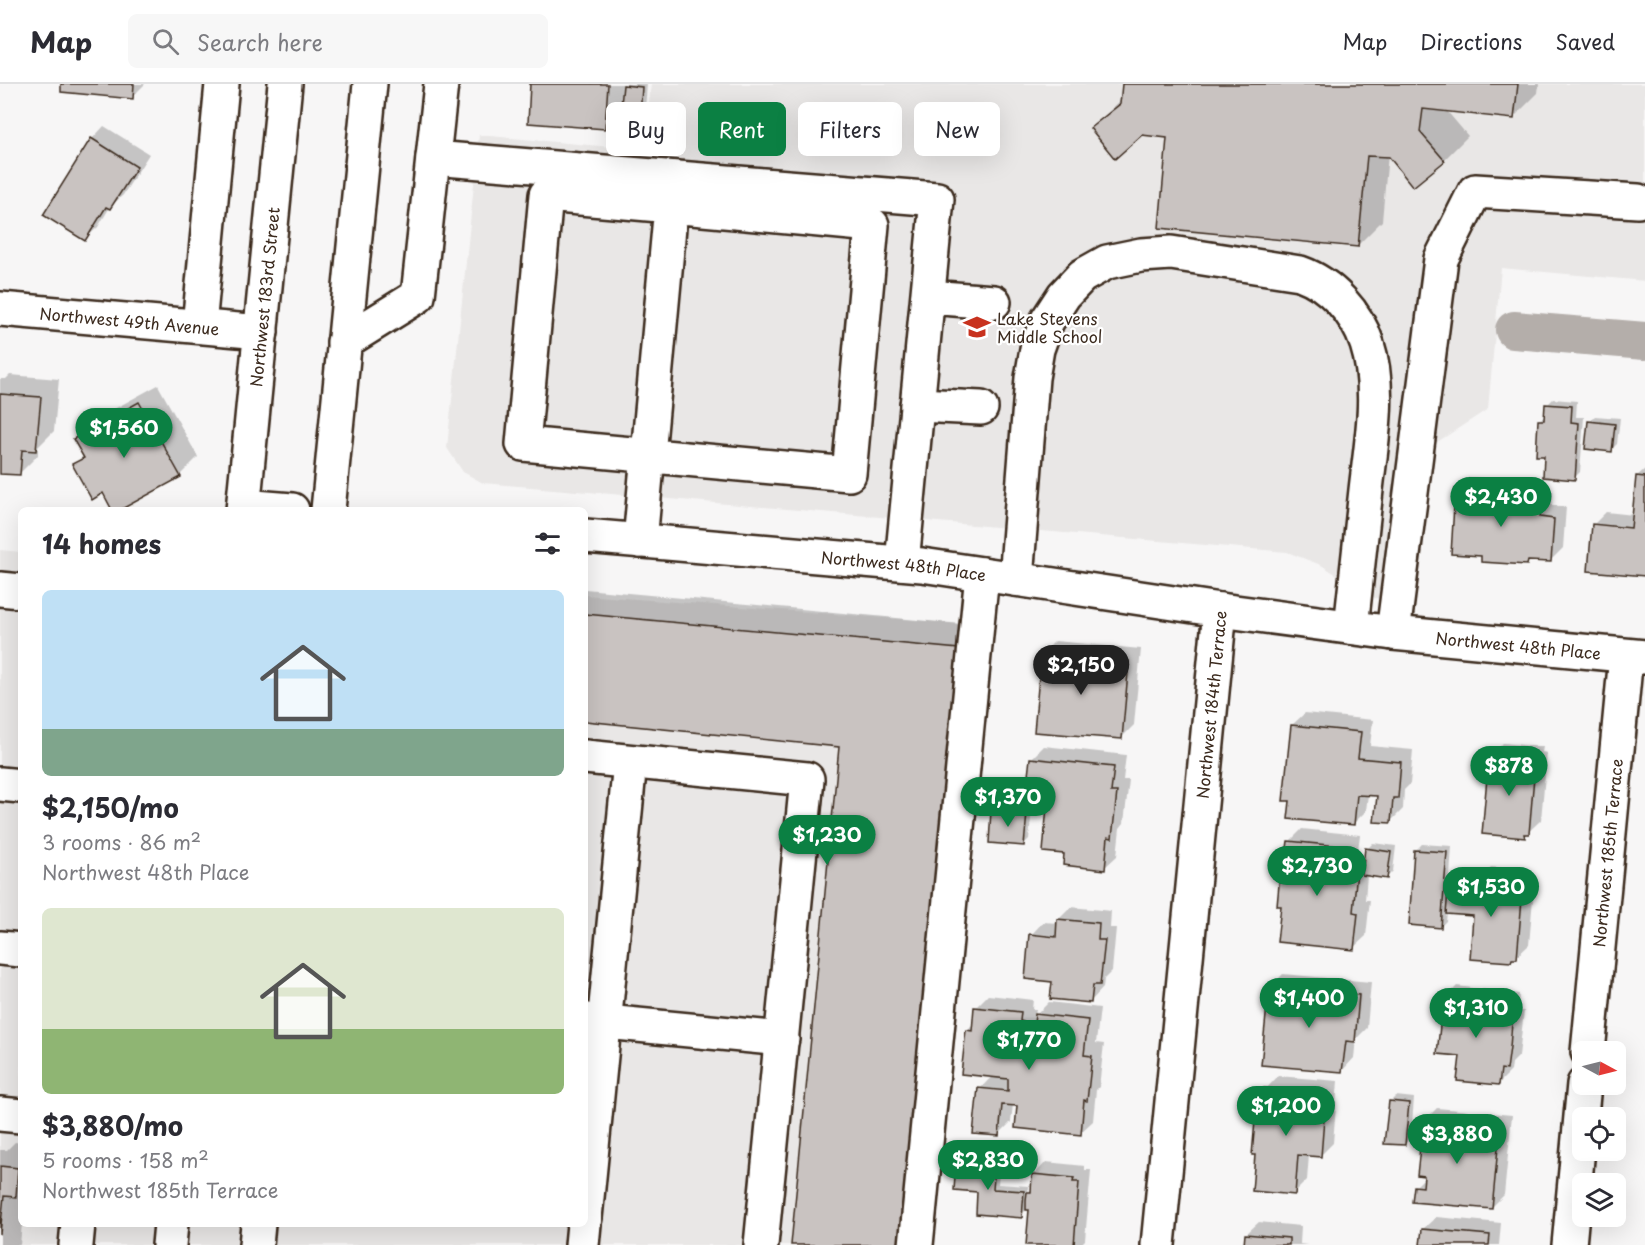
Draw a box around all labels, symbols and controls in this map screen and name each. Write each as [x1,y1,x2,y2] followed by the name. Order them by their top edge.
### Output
[128,14,548,68] search box
[30,20,92,63] text: Map
[149,25,182,58] icon: search
[197,25,323,58] text: Search here
[1342,25,1387,57] text: Map
[1420,25,1522,57] text: Directions
[1555,25,1615,57] text: Saved
[606,102,686,156] chip: Buy
[698,102,786,156] chip: Rent
[798,102,902,156] chip: Filters
[914,102,1000,156] chip: New
[243,206,285,388] street label: Northwest 183rd Street
[39,301,221,340] street label: Northwest 49th Avenue
[997,306,1102,348] place label: Lake Stevens Middle School
[962,312,992,342] school or university icon: Lake Stevens Middle School
[75,408,173,459] pin: $1,560
[89,412,159,442] text: $1,560
[1452,477,1550,528] pin: $2,430
[1464,481,1538,511] text: $2,430
[42,524,161,563] text: 14 homes
[531,527,564,560] icon: filters
[820,544,988,587] street label: Northwest 48th Place
[1190,609,1232,800] street label: Northwest 184th Terrace
[1434,625,1602,665] street label: Northwest 48th Place
[249,629,357,737] icon: home
[1032,645,1130,696] pin: $2,150
[1047,649,1115,679] text: $2,150
[1473,746,1545,797] pin: $878
[1484,750,1534,780] text: $878
[1586,758,1628,948] street label: Northwest 185th Terrace
[959,777,1057,828] pin: $1,370
[975,781,1041,811] text: $1,370
[42,788,179,827] text: $2,150/mo
[778,815,876,866] pin: $1,230
[793,819,861,849] text: $1,230
[42,827,201,857] text: 3 rooms · 86 m²
[1268,846,1366,897] pin: $2,730
[1281,850,1353,880] text: $2,730
[42,857,249,887] text: Northwest 48th Place
[1442,867,1540,918] pin: $1,530
[1457,871,1525,901] text: $1,530
[249,947,357,1055] icon: home
[1260,978,1358,1029] pin: $1,400
[1274,982,1344,1012] text: $1,400
[1427,988,1525,1039] pin: $1,310
[1444,992,1508,1022] text: $1,310
[980,1020,1078,1071] pin: $1,770
[997,1024,1061,1054] text: $1,770
[1572,1041,1626,1095] north arrow
[1572,1041,1626,1227] map controls
[1237,1086,1335,1137] pin: $1,200
[1251,1090,1321,1120] text: $1,200
[42,1106,183,1145] text: $3,880/mo
[1572,1107,1626,1161] button: locate
[1408,1114,1506,1165] pin: $3,880
[1422,1118,1492,1148] text: $3,880
[939,1140,1037,1191] pin: $2,830
[952,1144,1024,1174] text: $2,830
[42,1145,209,1175] text: 5 rooms · 158 m²
[1572,1173,1626,1227] button: layers
[42,1175,278,1205] text: Northwest 185th Terrace

